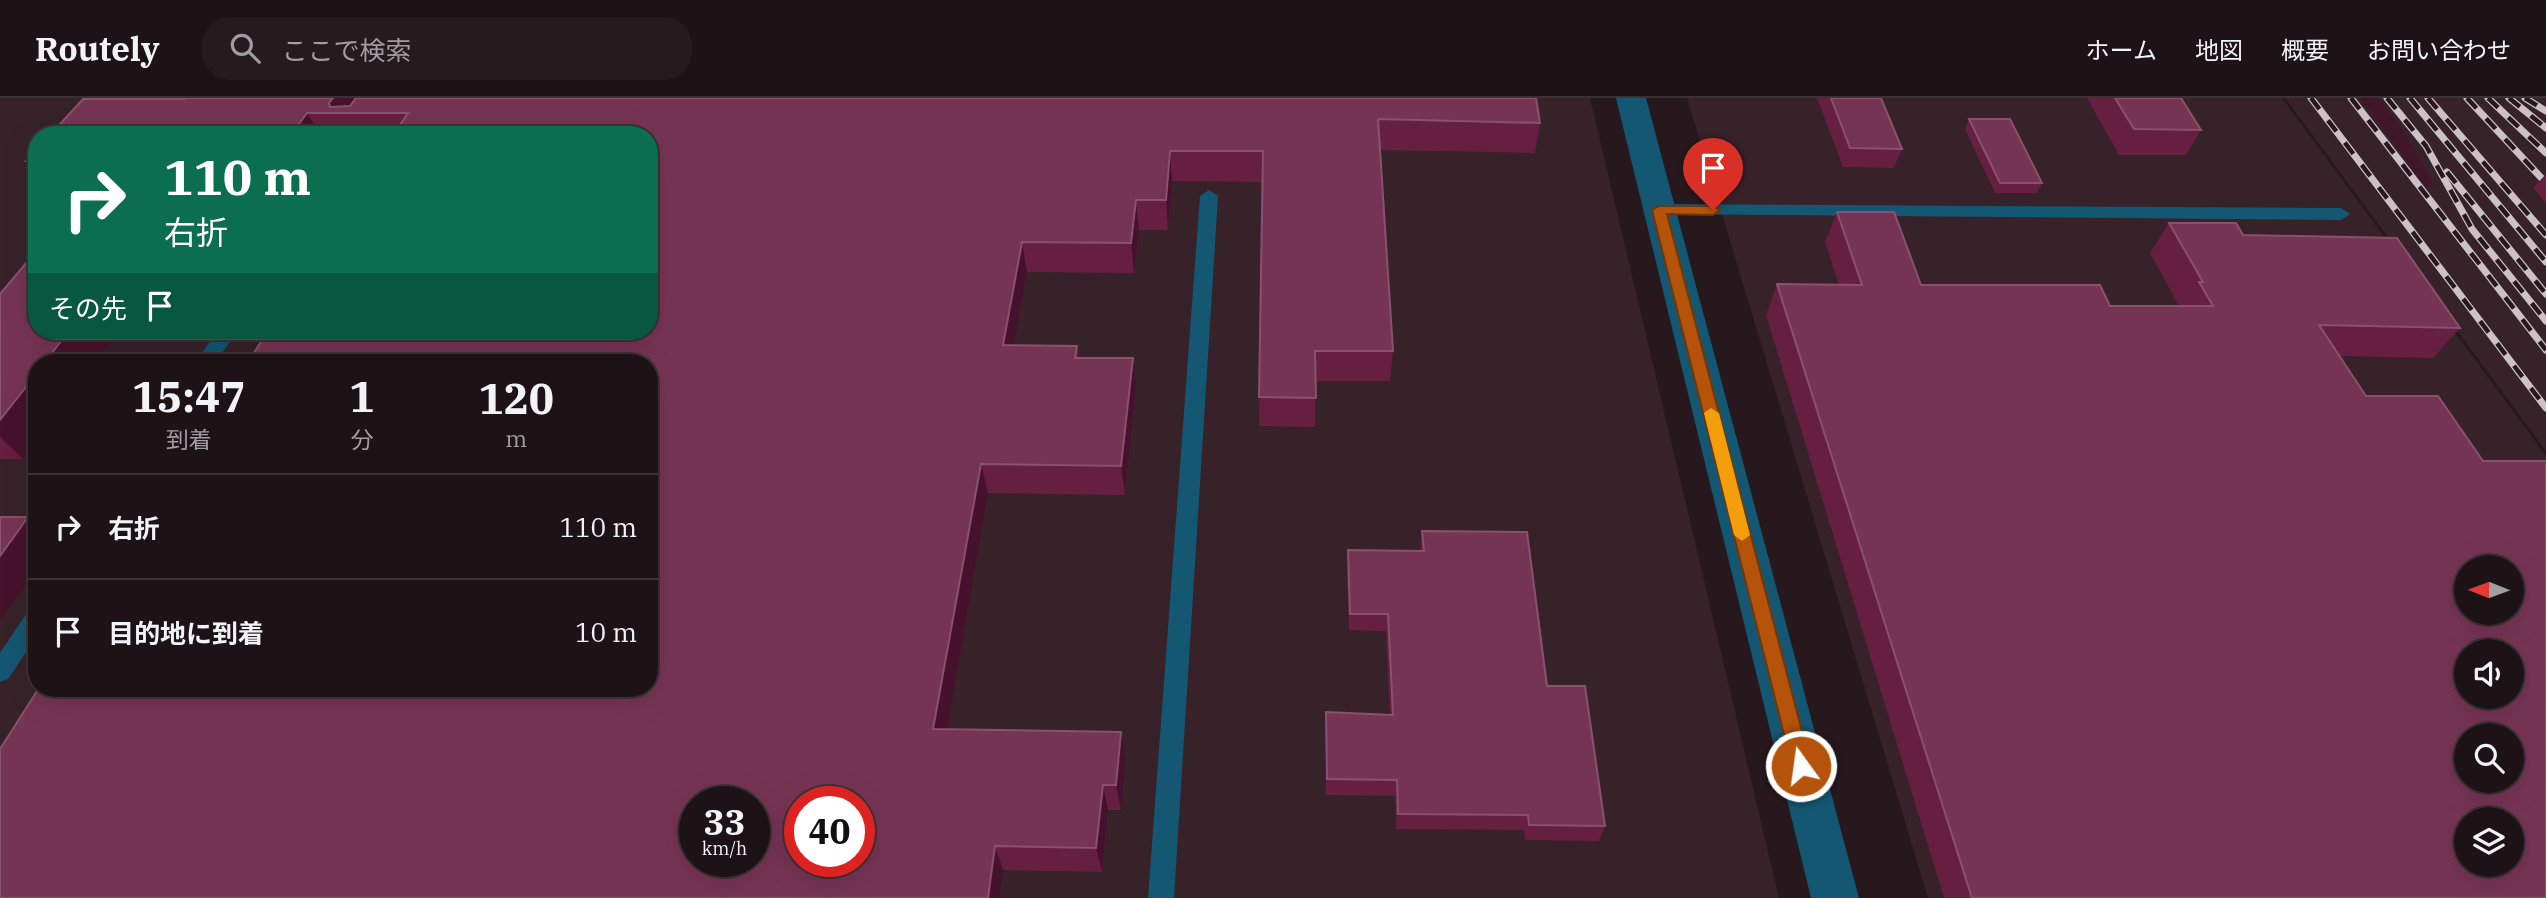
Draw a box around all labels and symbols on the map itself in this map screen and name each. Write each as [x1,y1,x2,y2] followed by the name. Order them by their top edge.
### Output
[1683,138,1743,210] pin
[2454,555,2524,625] north arrow
[1764,729,1838,803] position arrow
[784,786,875,877] speed limit sign: 40

